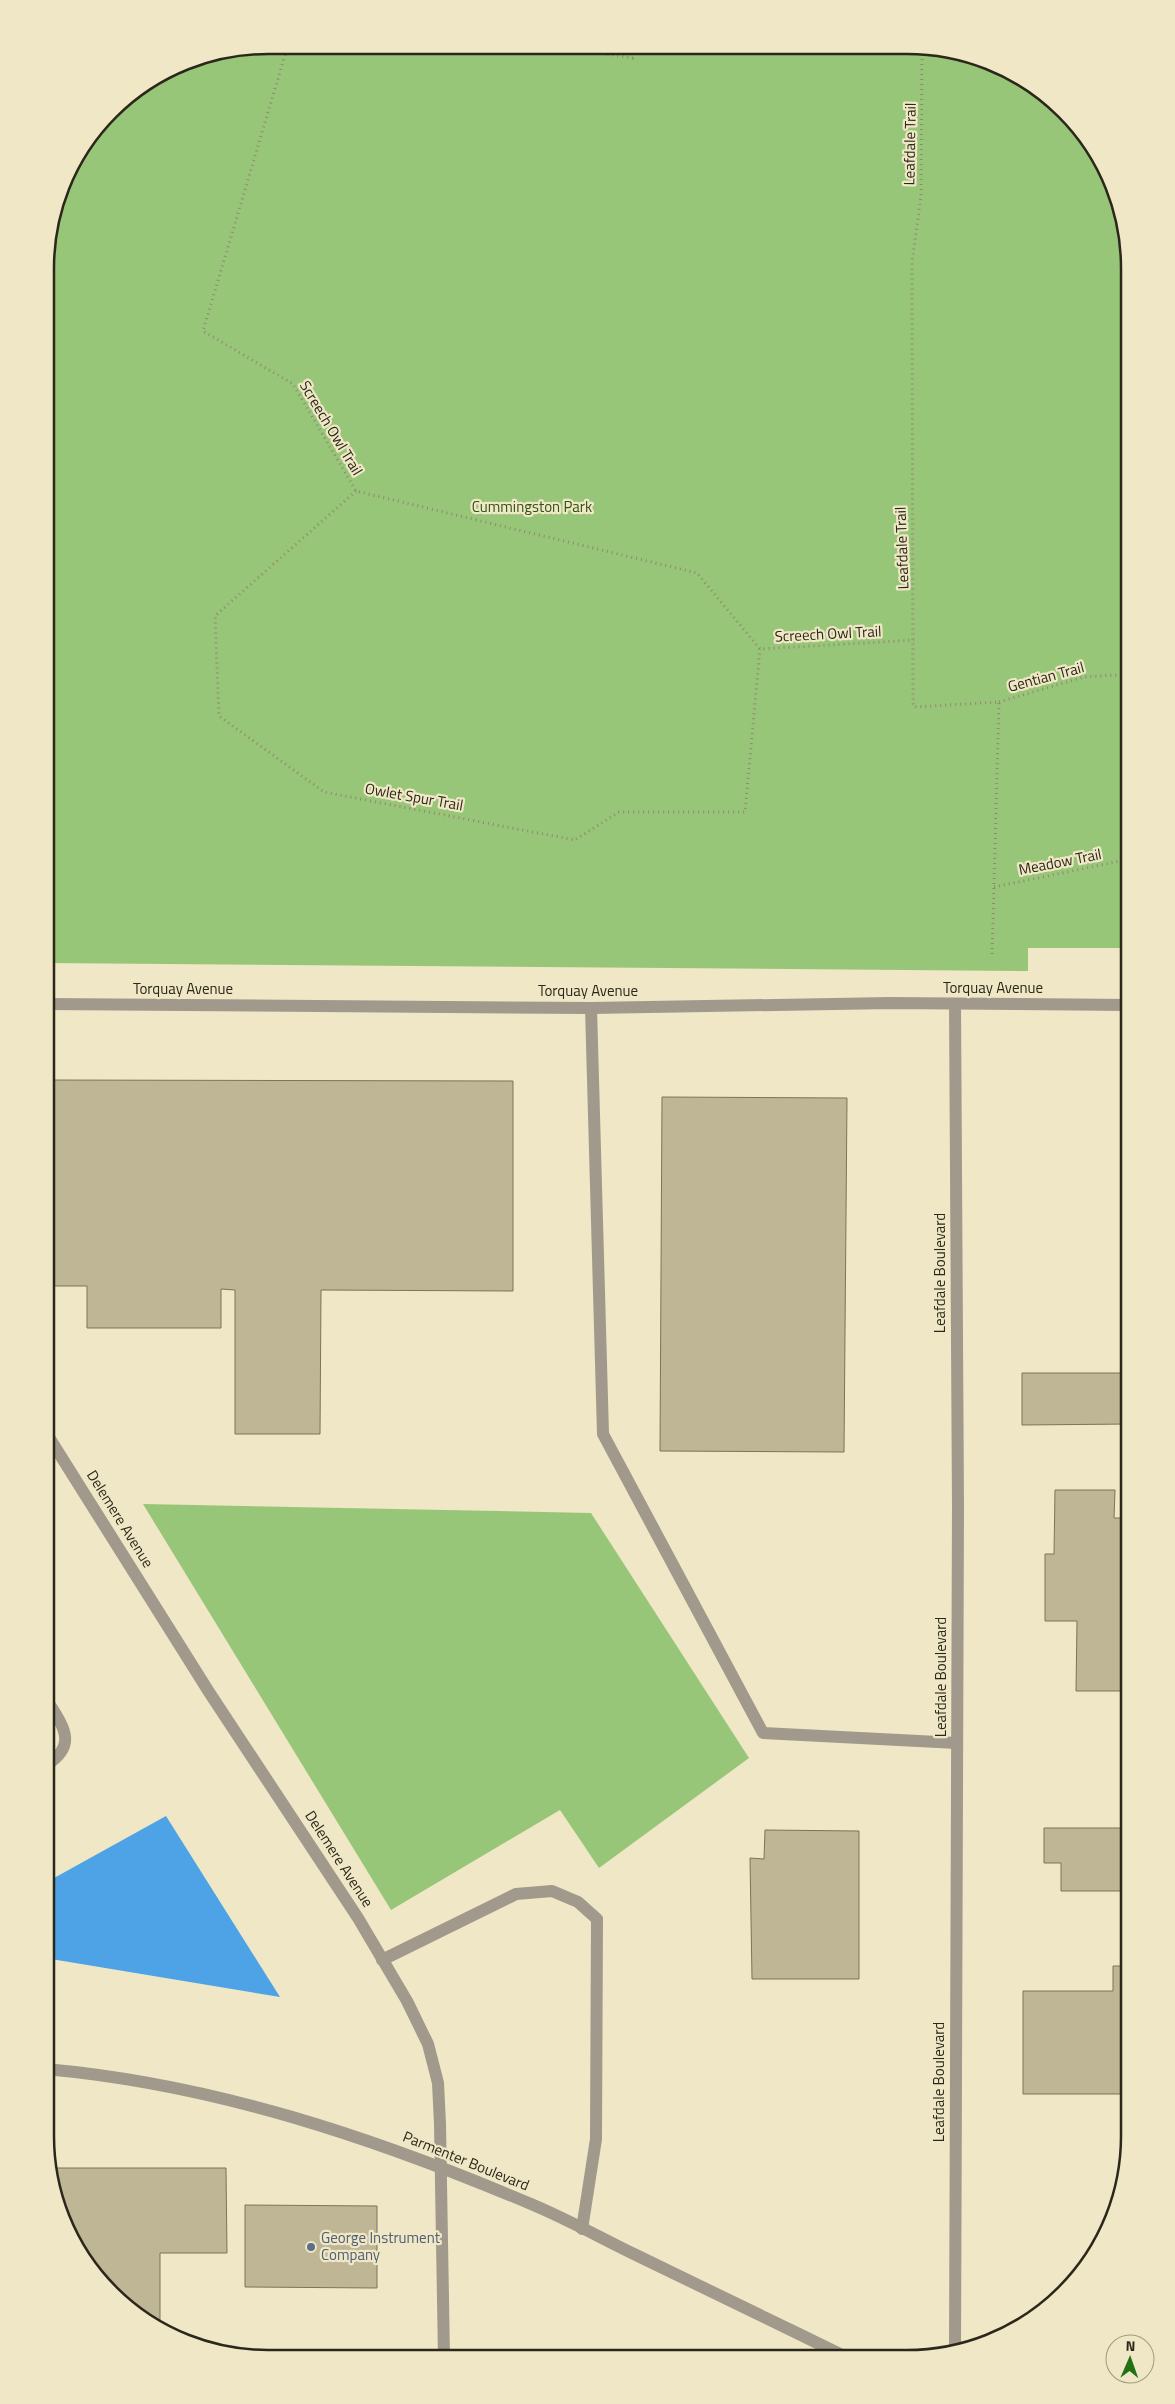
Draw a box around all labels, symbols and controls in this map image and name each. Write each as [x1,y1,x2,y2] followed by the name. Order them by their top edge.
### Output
[897,102,922,186] street label: Leafdale Trail
[294,376,369,479] street label: Screech Owl Trail
[472,495,592,518] park label: Cummingston Park
[889,506,914,590] street label: Leafdale Trail
[774,619,882,648] street label: Screech Owl Trail
[1005,655,1087,698] street label: Gentian Trail
[363,777,465,816] street label: Owlet Spur Trail
[1016,842,1103,881] street label: Meadow Trail
[943,976,1043,999] street label: Torquay Avenue
[133,977,233,1000] street label: Torquay Avenue
[538,979,638,1002] street label: Torquay Avenue
[928,1213,951,1333] street label: Leafdale Boulevard
[81,1465,160,1572] street label: Delemere Avenue
[929,1617,952,1737] street label: Leafdale Boulevard
[299,1806,379,1912] street label: Delemere Avenue
[927,2022,950,2142] street label: Leafdale Boulevard
[399,2125,533,2196] street label: Parmenter Boulevard
[321,2226,441,2266] place label: George Instrument Company
[305,2241,317,2253] marker: George Instrument Company
[1105,2334,1155,2384] north arrow
[1125,2335,1136,2356] text: N

